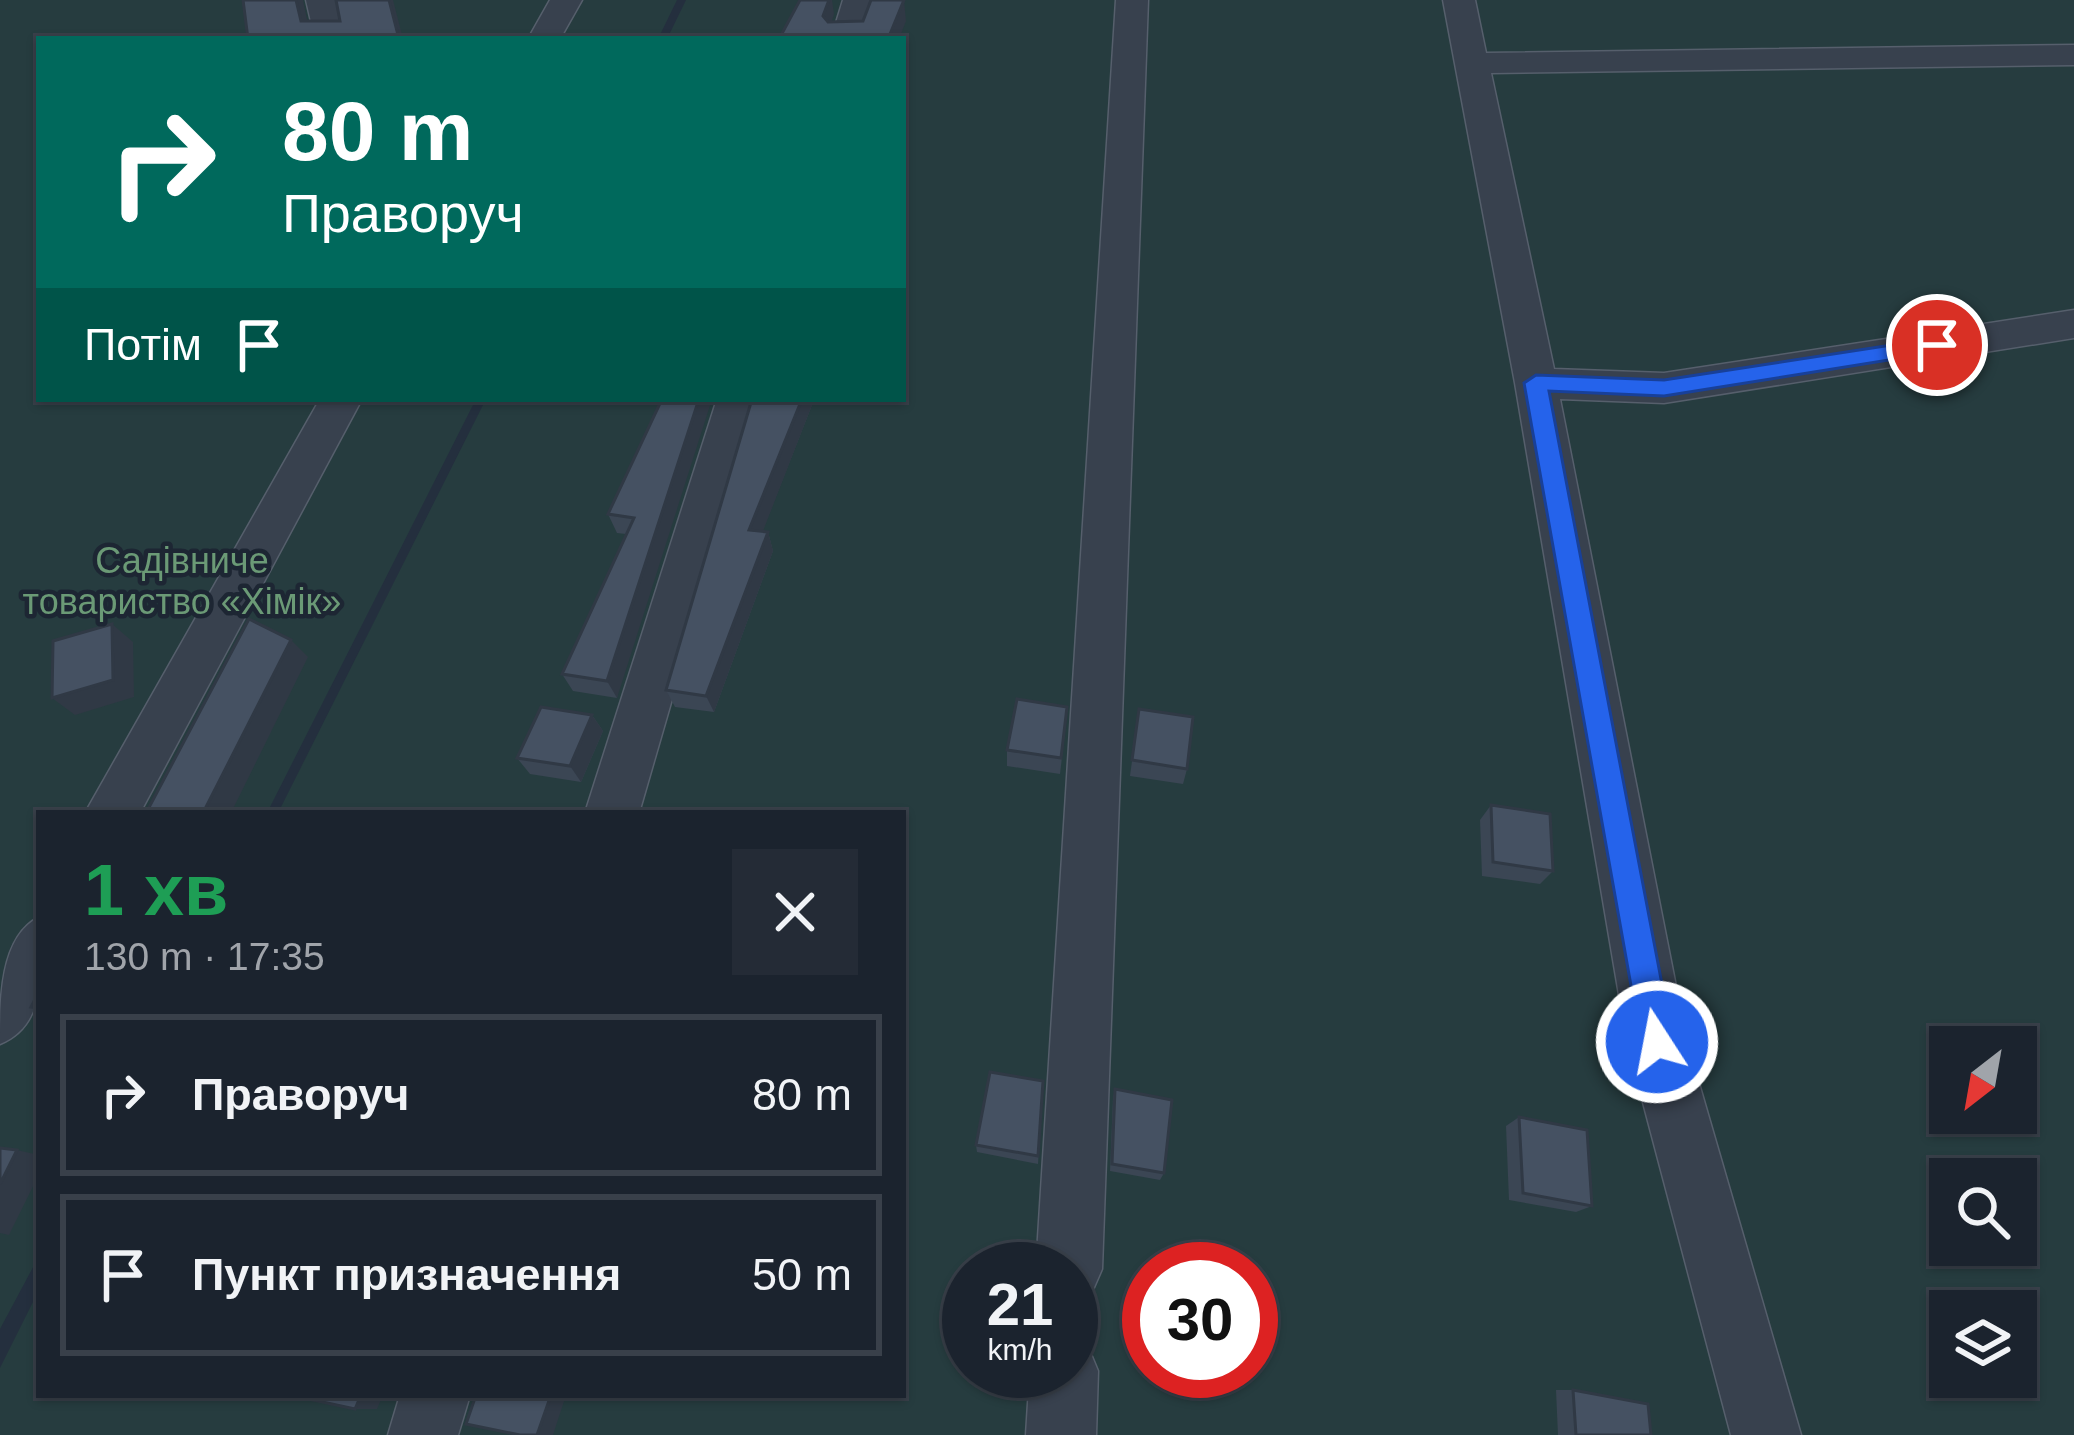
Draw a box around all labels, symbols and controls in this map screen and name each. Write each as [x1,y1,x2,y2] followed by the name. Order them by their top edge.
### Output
[84,84,240,240] icon: right
[282,84,473,178] text: 80 m
[282,183,524,243] text: Праворуч
[1886,294,1988,396] pin
[226,312,292,378] icon: arrive
[1904,312,1970,378] icon: arrive
[84,319,202,370] text: Потім
[23,540,341,622] park label: Садівниче товариство «Хімік»
[732,849,858,975] button: close
[84,850,228,930] text: 1 хв
[84,935,325,978] text: 130 m · 17:35
[1594,979,1720,1105] position arrow
[1929,1026,2037,1134] north arrow
[1929,1026,2037,1398] map controls
[90,1062,156,1128] icon: right
[192,1069,409,1120] text: Праворуч
[752,1069,852,1120] text: 80 m
[1929,1158,2037,1266] button: search
[90,1242,156,1308] icon: arrive
[1122,1242,1278,1398] speed limit sign: 30
[192,1249,621,1300] text: Пункт призначення
[752,1249,852,1300] text: 50 m
[987,1271,1053,1338] text: 21
[1929,1290,2037,1398] button: layers
[987,1333,1053,1366] text: km/h

